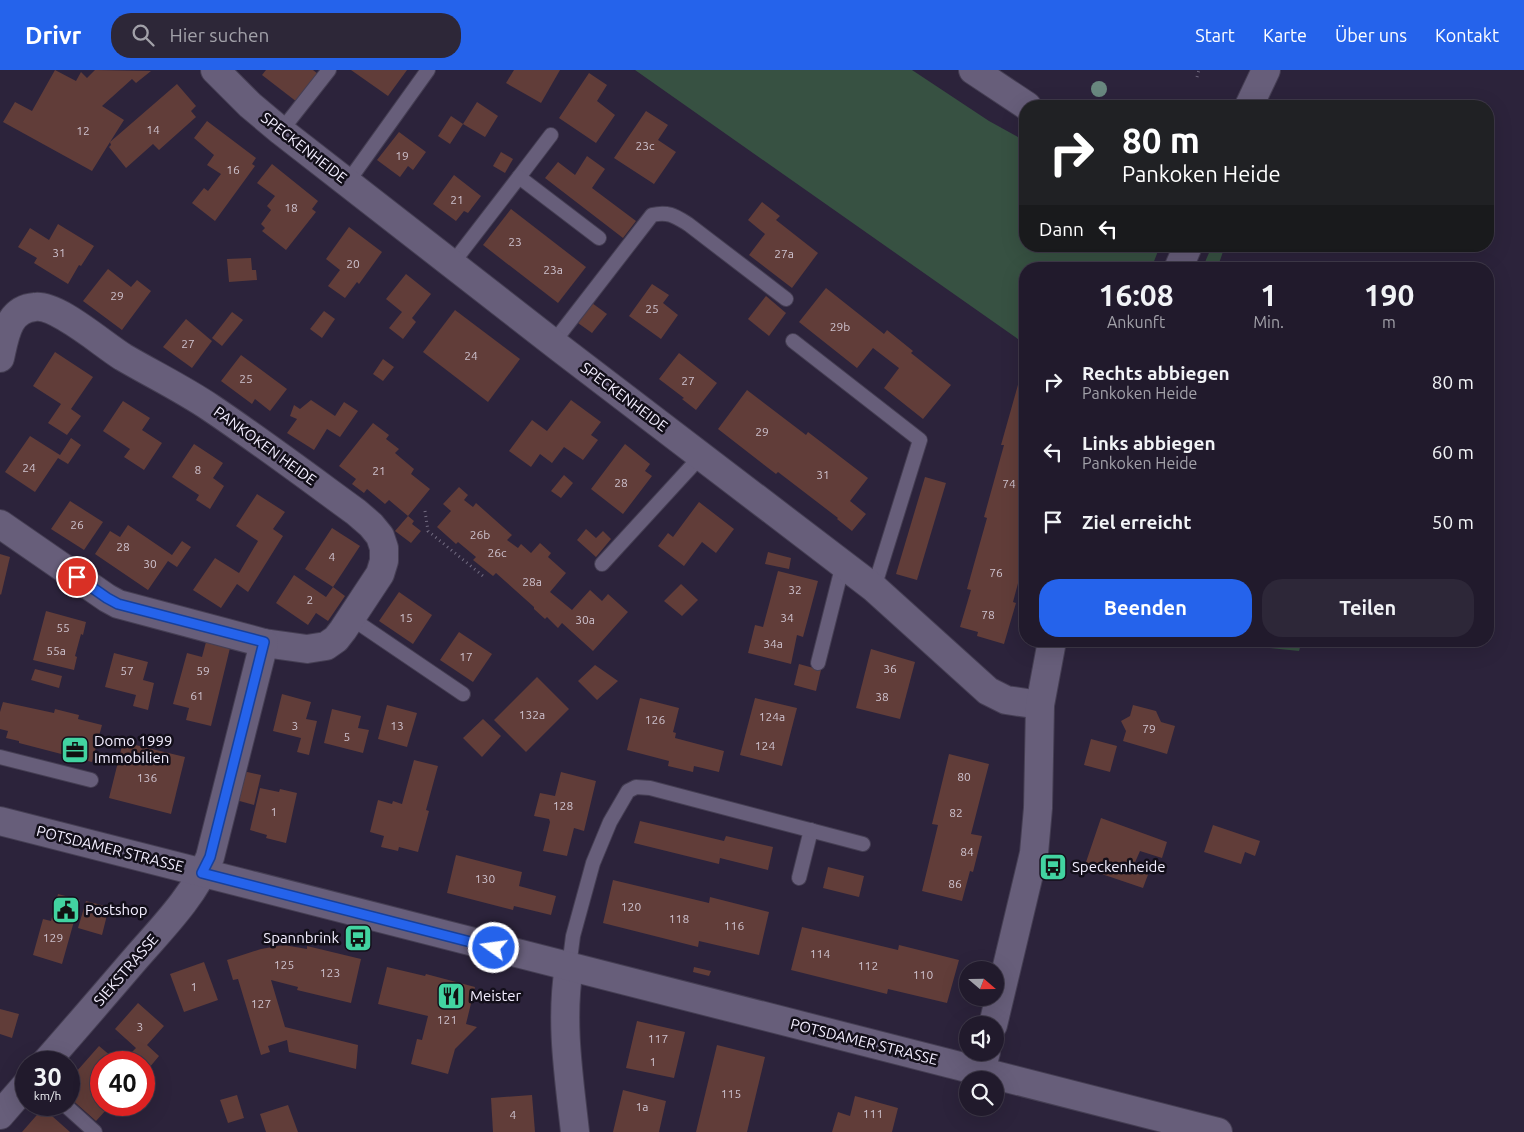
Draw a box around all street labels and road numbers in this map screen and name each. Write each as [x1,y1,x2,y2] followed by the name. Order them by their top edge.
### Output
[258,109,351,186] street label: SPECKENHEIDE
[578,358,671,435] street label: SPECKENHEIDE
[211,403,320,488] street label: PANKOKEN HEIDE
[35,822,185,875] street label: POTSDAMER STRASSE
[90,930,161,1009] street label: SIEKSTRASSE
[789,1015,939,1068] street label: POTSDAMER STRASSE

